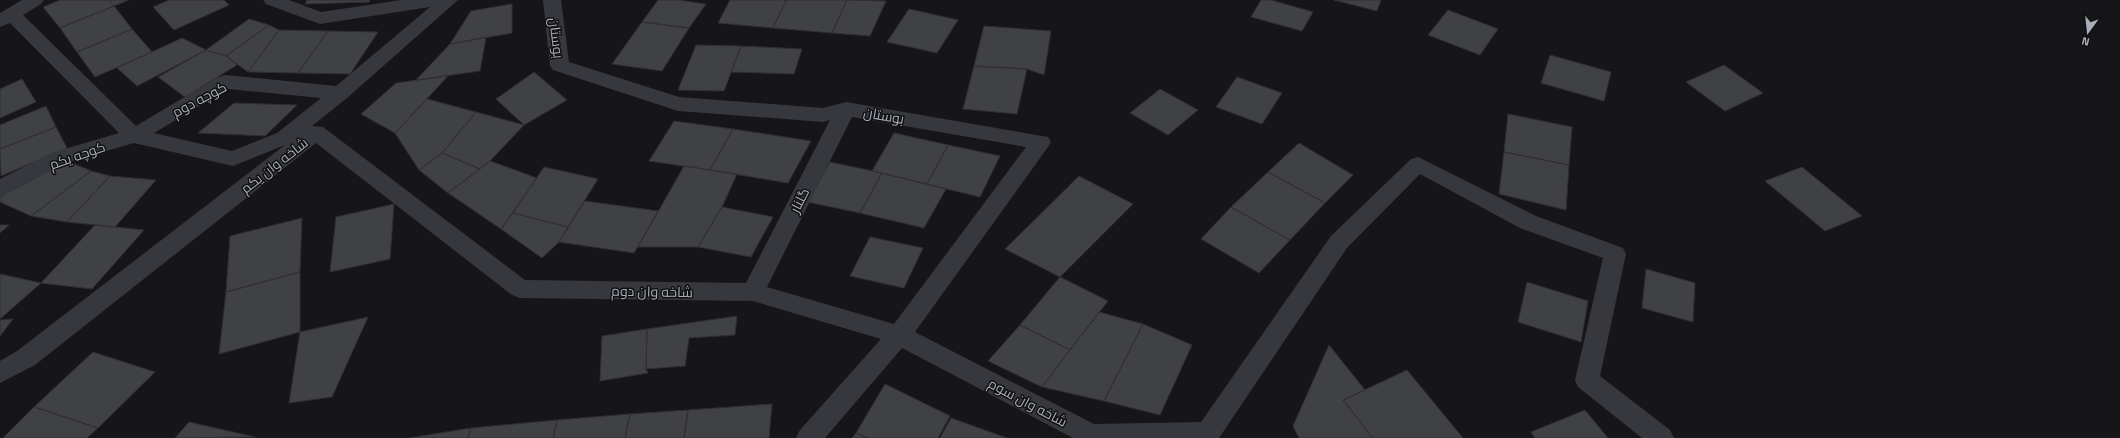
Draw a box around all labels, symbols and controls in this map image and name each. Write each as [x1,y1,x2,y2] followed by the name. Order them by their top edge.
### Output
[2068,12,2108,52] north arrow
[544,16,570,60] street label: بوستان
[2080,33,2091,50] text: N
[168,76,230,122] street label: کوچه دوم
[862,101,906,129] street label: بوستان
[236,132,312,198] street label: شاخه وان یکم
[46,136,108,174] street label: کوچه یکم
[783,184,814,217] street label: گلنار
[611,280,693,302] street label: شاخه وان دوم
[985,372,1071,432] street label: شاخه وان سوم

